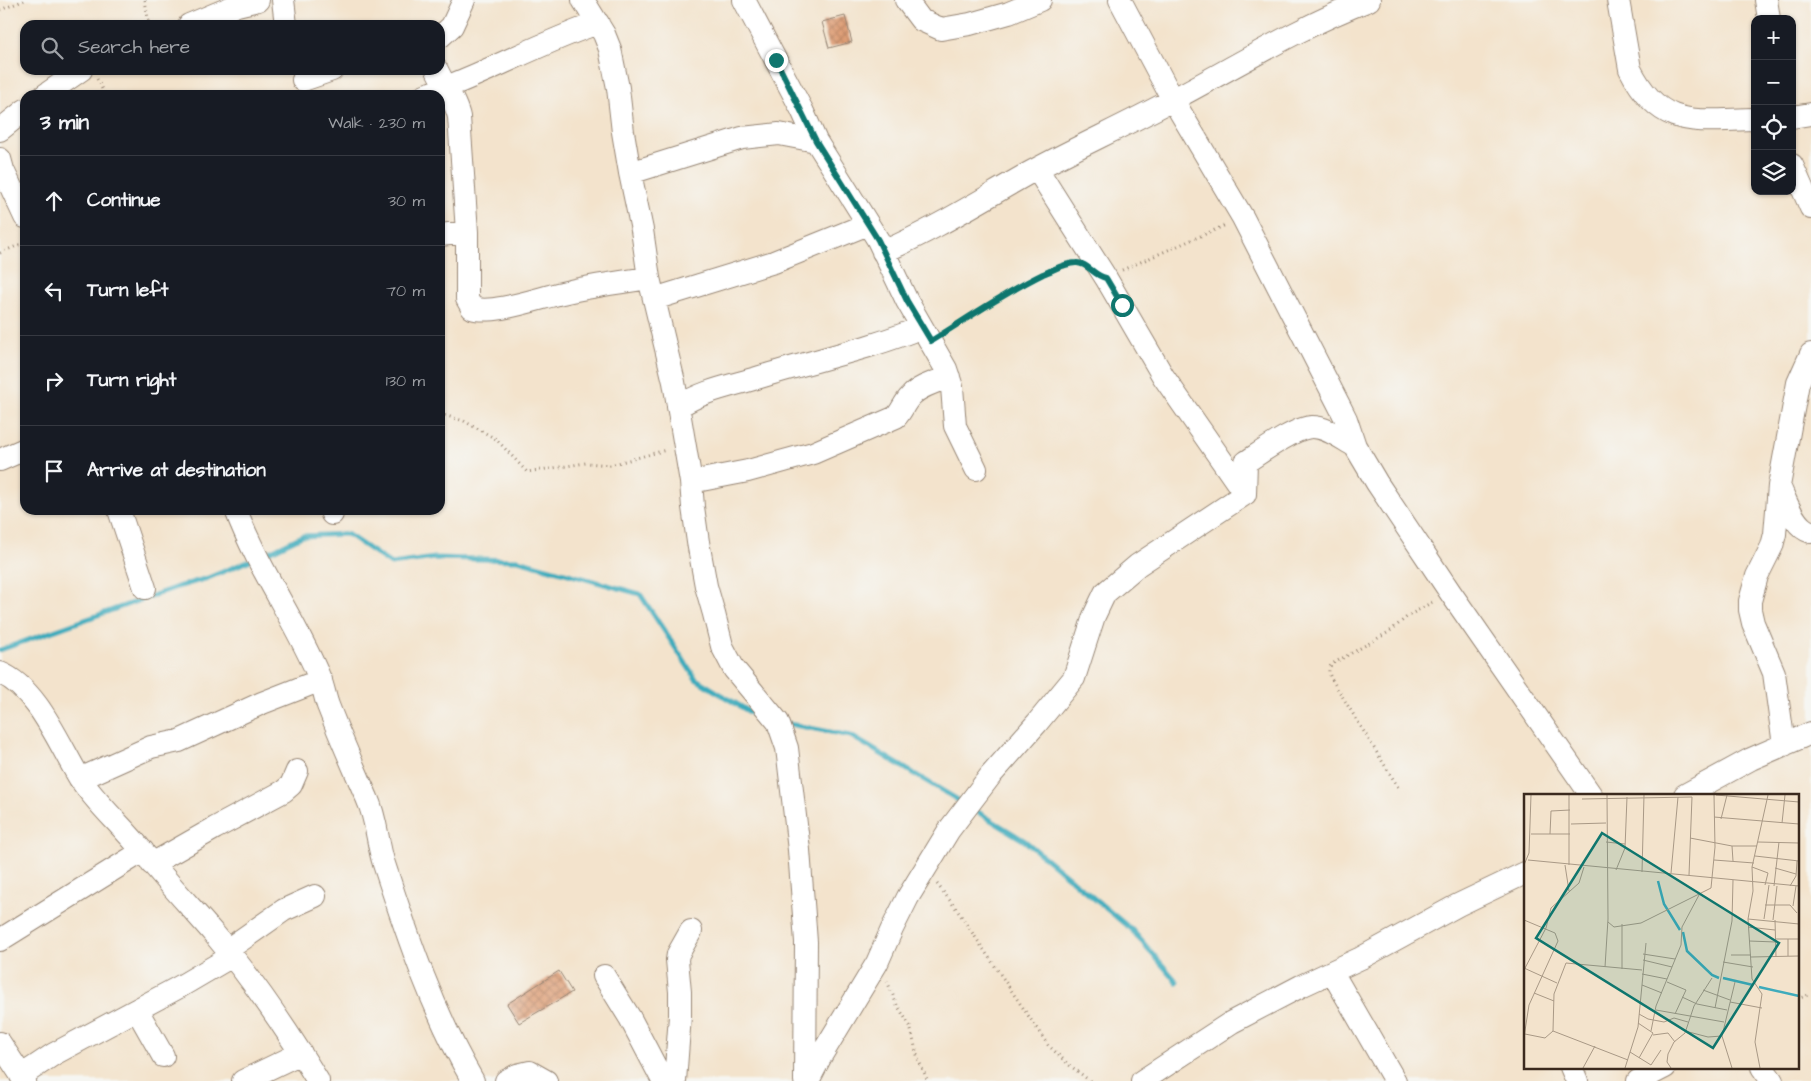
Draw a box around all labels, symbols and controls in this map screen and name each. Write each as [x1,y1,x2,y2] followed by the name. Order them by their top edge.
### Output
[1751,15,1796,195] map controls
[1751,15,1796,60] button: +
[20,20,445,75] search box
[38,34,66,62] icon: search
[78,34,190,61] text: Search here
[765,49,788,72] route end
[1751,60,1796,105] button: −
[1751,105,1796,150] button: locate
[40,108,89,137] text: 3 min
[328,112,425,134] text: Walk · 230 m
[1751,150,1796,195] button: layers
[40,187,68,215] icon: ahead
[87,187,161,214] text: Continue
[388,190,425,212] text: 30 m
[40,277,68,305] icon: left
[87,277,168,304] text: Turn left
[386,280,425,302] text: 70 m
[1111,294,1134,317] route start
[40,367,68,395] icon: right
[87,367,176,394] text: Turn right
[386,370,425,392] text: 130 m
[40,457,68,485] icon: arrive
[87,457,266,484] text: Arrive at destination
[1524,794,1798,1068] inset map

